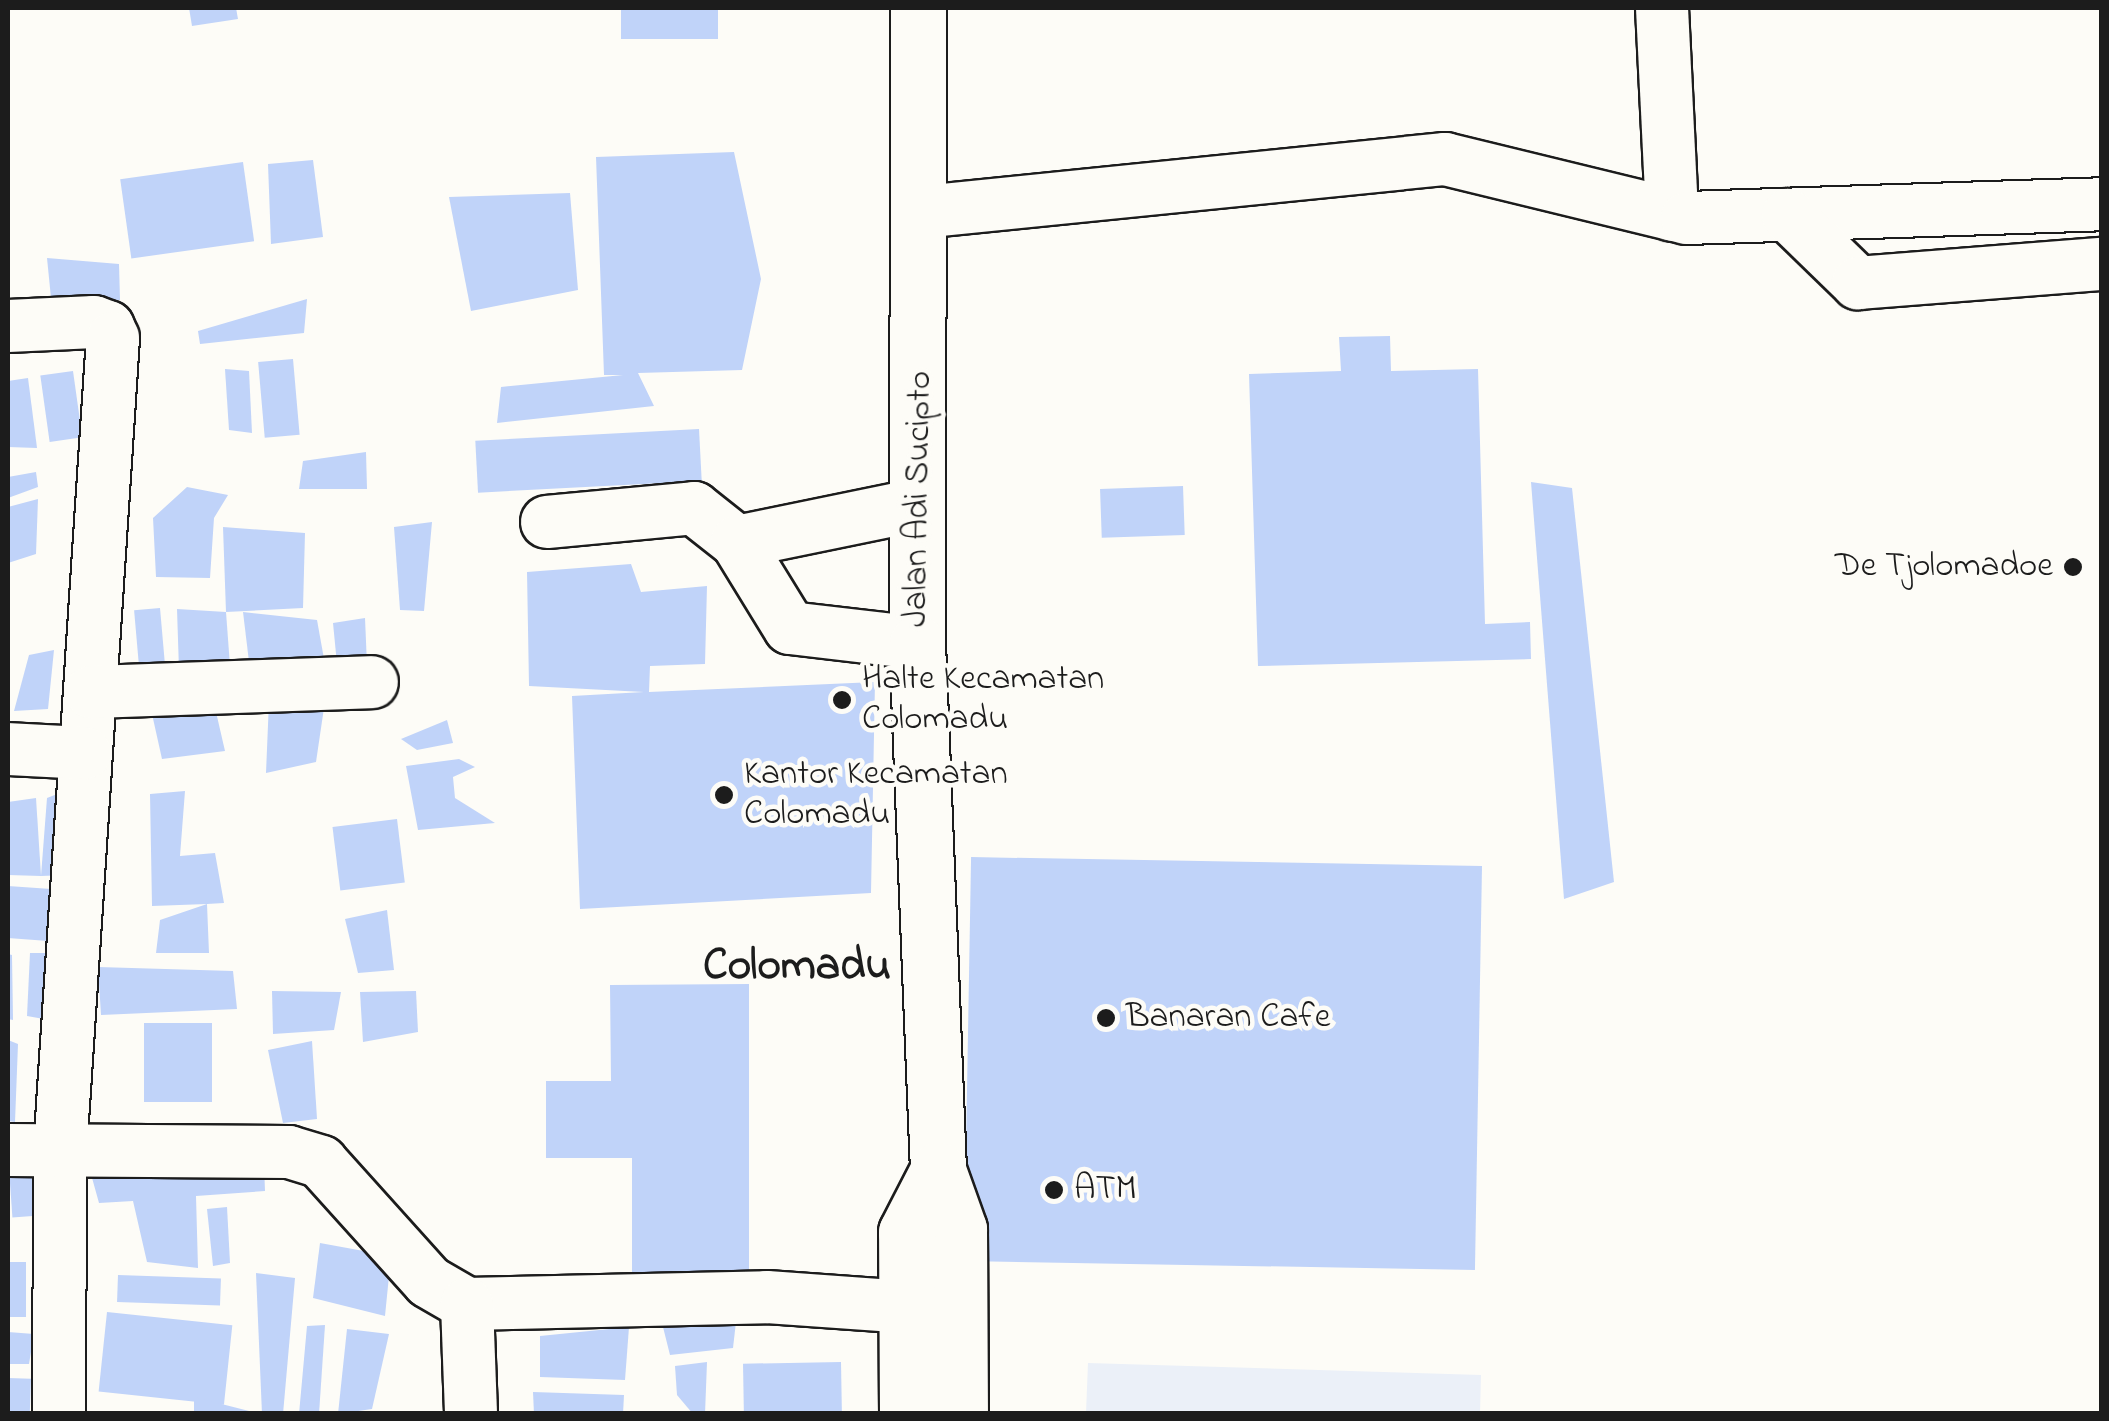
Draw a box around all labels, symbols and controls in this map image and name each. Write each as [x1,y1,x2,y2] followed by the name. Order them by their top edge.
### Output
[896,371,942,627] street label: Jalan Adi Sucipto
[1835,546,2053,588] place label: De Tjolomadoe
[2062,556,2084,578] marker: De Tjolomadoe
[862,659,1104,741] place label: Halte Kecamatan Colomadu
[831,689,853,711] marker: Halte Kecamatan Colomadu
[744,754,1008,836] place label: Kantor Kecamatan Colomadu
[713,784,735,806] marker: Kantor Kecamatan Colomadu
[703,941,891,995] district label: Colomadu
[1126,997,1330,1039] place label: Banaran Cafe
[1095,1007,1117,1029] marker: Banaran Cafe
[1074,1169,1137,1211] place label: ATM
[1043,1179,1065,1201] marker: ATM

